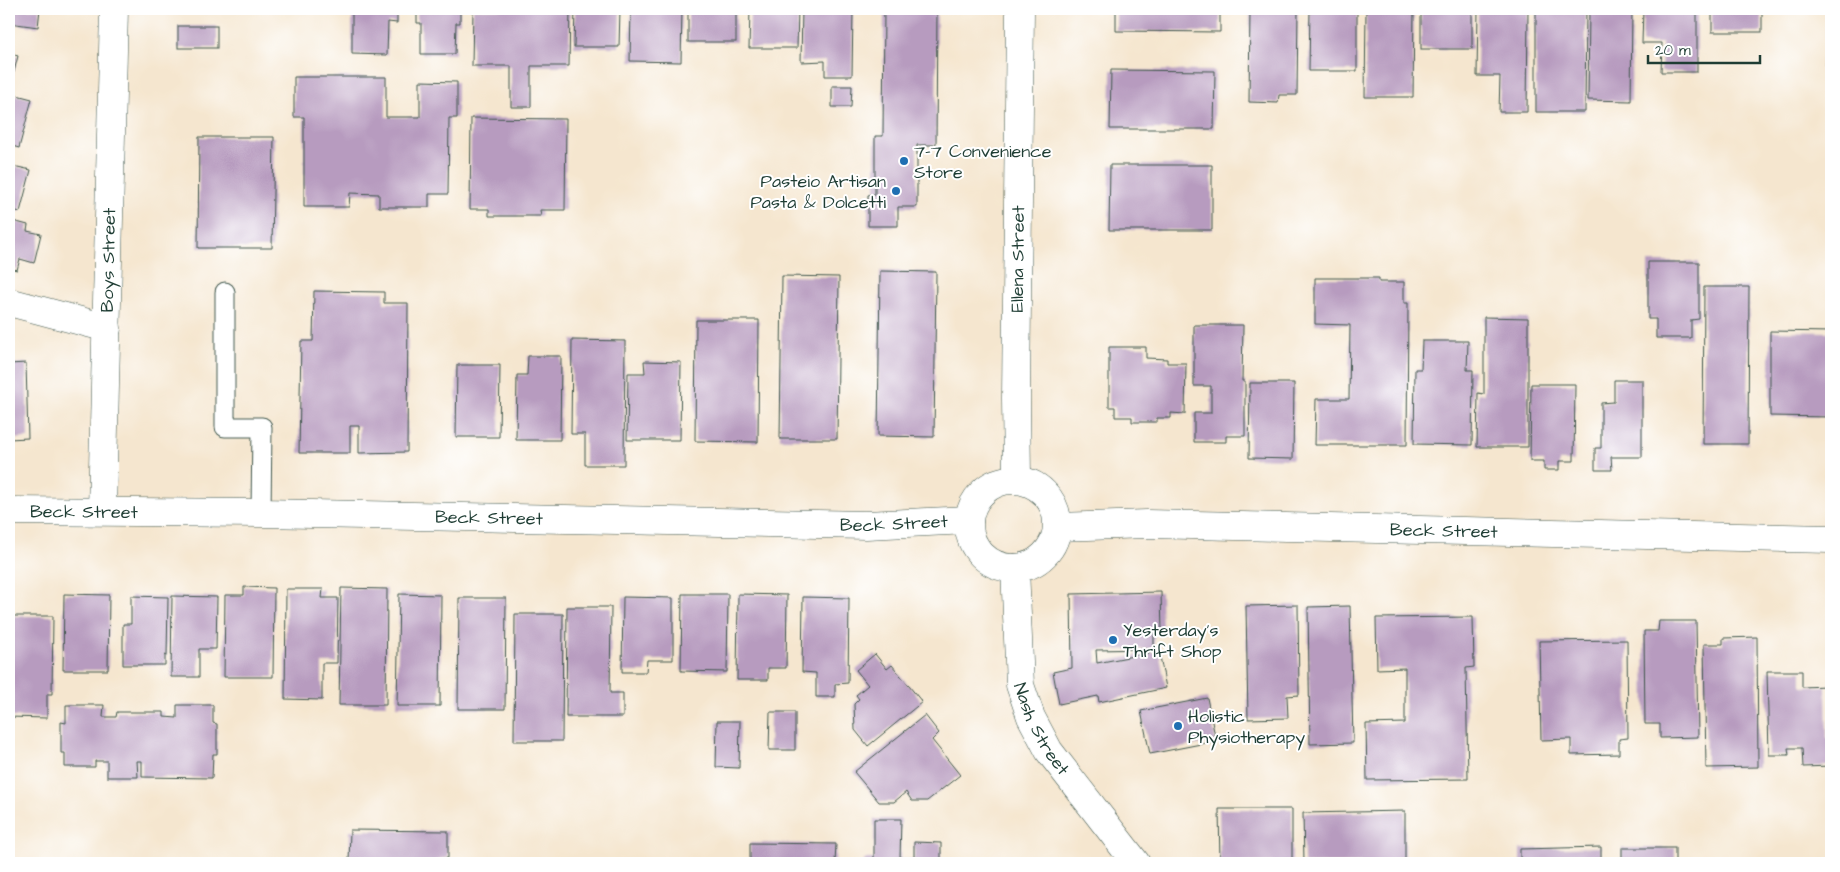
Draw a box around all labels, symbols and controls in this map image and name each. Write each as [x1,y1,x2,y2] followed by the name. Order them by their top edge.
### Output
[1648,32,1760,64] scale bar
[1655,40,1691,61] text: 20 m
[914,139,1052,185] place label: 7-7 Convenience Store
[898,155,910,167] marker: 7-7 Convenience Store
[750,169,886,215] place label: Pasteio Artisan Pasta & Dolcetti
[890,185,902,197] marker: Pasteio Artisan Pasta & Dolcetti
[1005,205,1031,313] street label: Ellena Street
[95,207,122,313] street label: Boys Street
[30,499,139,525] street label: Beck Street
[435,504,544,532] street label: Beck Street
[840,509,949,538] street label: Beck Street
[1390,517,1499,545] street label: Beck Street
[1123,618,1222,664] place label: Yesterday's Thrift Shop
[1107,634,1119,646] marker: Yesterday's Thrift Shop
[1007,679,1076,781] street label: Nash Street
[1188,704,1305,751] place label: Holistic Physiotherapy
[1172,720,1184,732] marker: Holistic Physiotherapy

